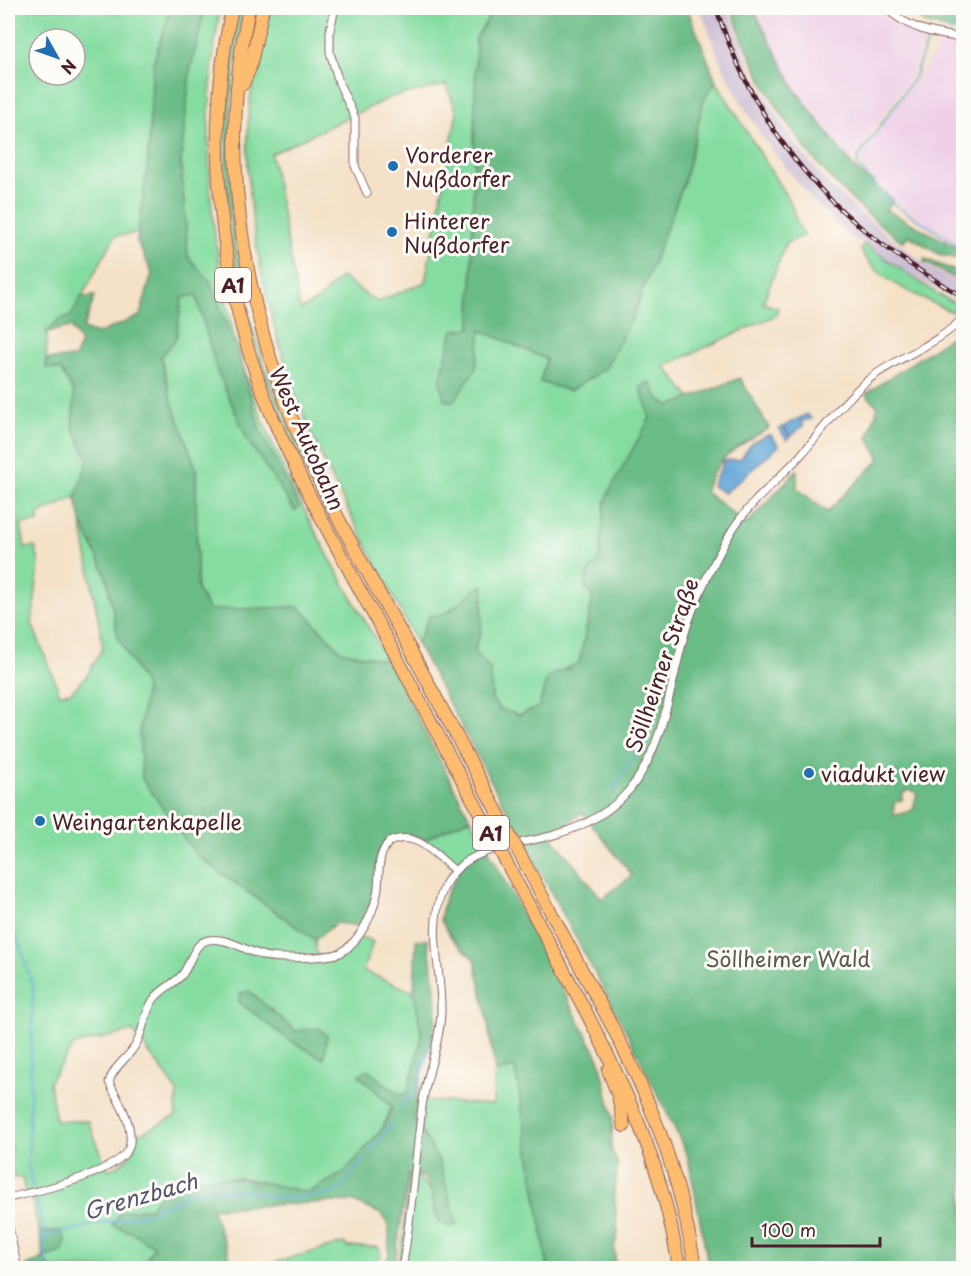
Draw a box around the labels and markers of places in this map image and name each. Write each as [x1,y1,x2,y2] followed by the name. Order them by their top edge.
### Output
[405,138,511,194] place label: Vorderer Nußdorfer
[386,159,400,173] marker: Vorderer Nußdorfer
[404,204,510,260] place label: Hinterer Nußdorfer
[385,225,399,239] marker: Hinterer Nußdorfer
[821,757,945,789] place label: viadukt view
[802,766,816,780] marker: viadukt view
[52,805,242,837] place label: Weingartenkapelle
[33,814,47,828] marker: Weingartenkapelle

